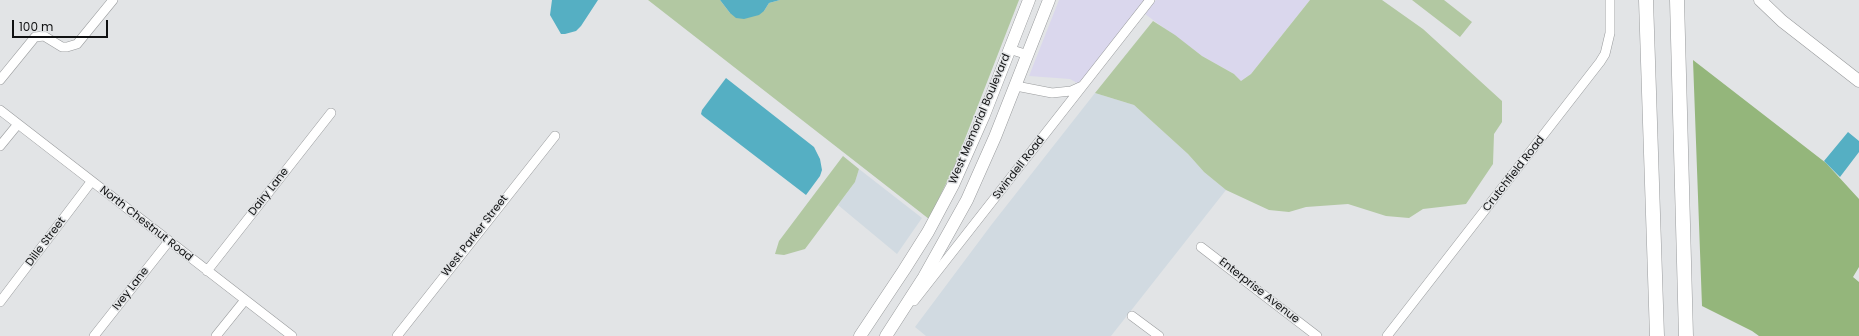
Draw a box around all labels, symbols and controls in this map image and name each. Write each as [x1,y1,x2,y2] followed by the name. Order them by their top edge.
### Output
[14,12,110,38] scale bar
[19,18,53,35] text: 100 m
[947,52,1013,186] street label: West Memorial Boulevard
[990,134,1048,202] street label: Swindell Road
[1480,134,1548,214] street label: Crutchfield Road
[246,165,292,219] street label: Dairy Lane
[97,184,195,264] street label: North Chestnut Road
[439,193,511,279] street label: West Parker Street
[23,215,69,269] street label: Dille Street
[1216,255,1302,327] street label: Enterprise Avenue
[110,265,152,313] street label: Ivey Lane

